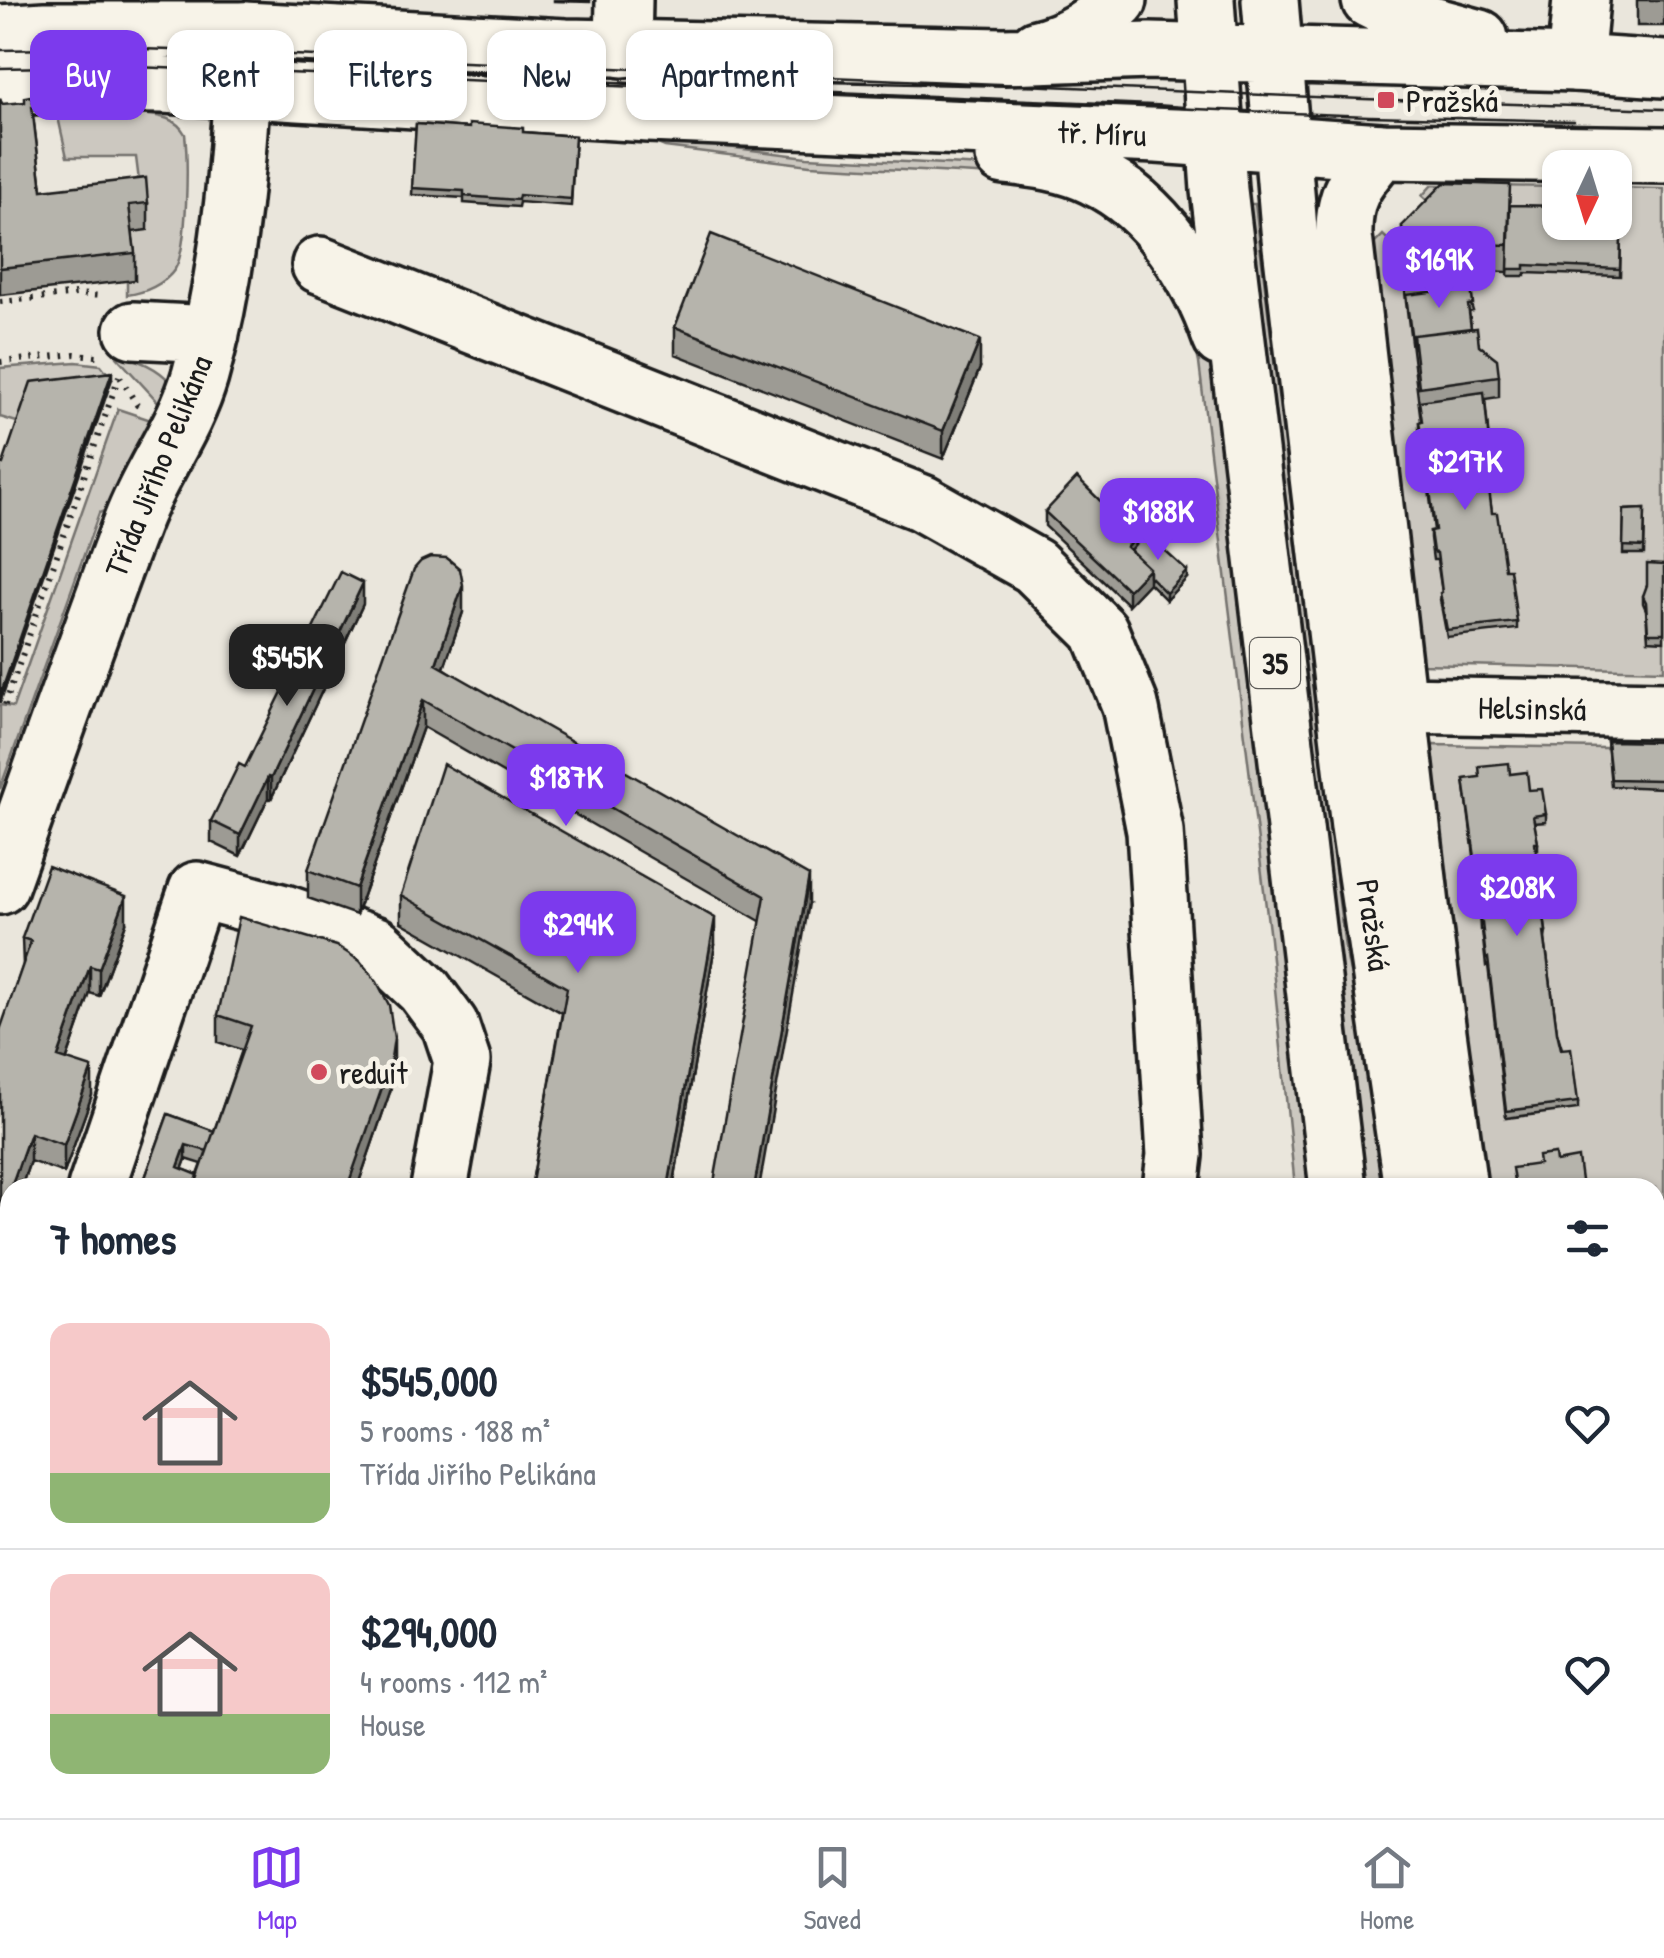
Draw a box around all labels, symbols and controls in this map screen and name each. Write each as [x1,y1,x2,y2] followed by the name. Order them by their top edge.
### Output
[30,30,147,120] chip: Buy
[167,30,294,120] chip: Rent
[314,30,467,120] chip: Filters
[487,30,606,120] chip: New
[626,30,833,120] chip: Apartment
[1406,79,1498,122] place label: Pražská
[1375,89,1397,111] marker: Pražská
[1057,110,1147,156] street label: tř. Míru
[1542,150,1632,240] north arrow
[1542,150,1632,240] map controls
[1369,226,1509,311] pin: $169K
[1404,237,1474,280] text: $169K
[94,349,222,583] street label: Třída Jiřího Pelikána
[1395,428,1535,513] pin: $217K
[1427,439,1503,482] text: $217K
[1088,478,1228,563] pin: $188K
[1122,489,1194,532] text: $188K
[217,624,357,709] pin: $545K
[251,635,323,678] text: $545K
[1250,638,1300,688] road number: 35
[1477,686,1587,730] street label: Helsinská
[496,744,636,829] pin: $187K
[529,755,603,798] text: $187K
[1447,854,1587,939] pin: $208K
[1479,865,1555,908] text: $208K
[1346,876,1402,974] street label: Pražská
[508,891,648,976] pin: $294K
[542,902,614,945] text: $294K
[339,1051,409,1094] place label: reduit
[308,1061,330,1083] marker: reduit
[50,1210,176,1267] text: 7 homes
[1560,1211,1615,1266] icon: filters
[360,1352,498,1409] text: $545,000
[130,1363,250,1483] icon: home
[1560,1396,1615,1451] icon: heart
[360,1409,550,1452] text: 5 rooms · 188 m²
[360,1452,596,1495] text: Třída Jiřího Pelikána
[360,1603,497,1660] text: $294,000
[130,1614,250,1734] icon: home
[1560,1647,1615,1702] icon: heart
[360,1660,547,1703] text: 4 rooms · 112 m²
[360,1703,426,1746] text: House
[249,1840,304,1938] tab: Map
[803,1840,861,1938] tab: Saved
[1360,1840,1415,1938] tab: Home

